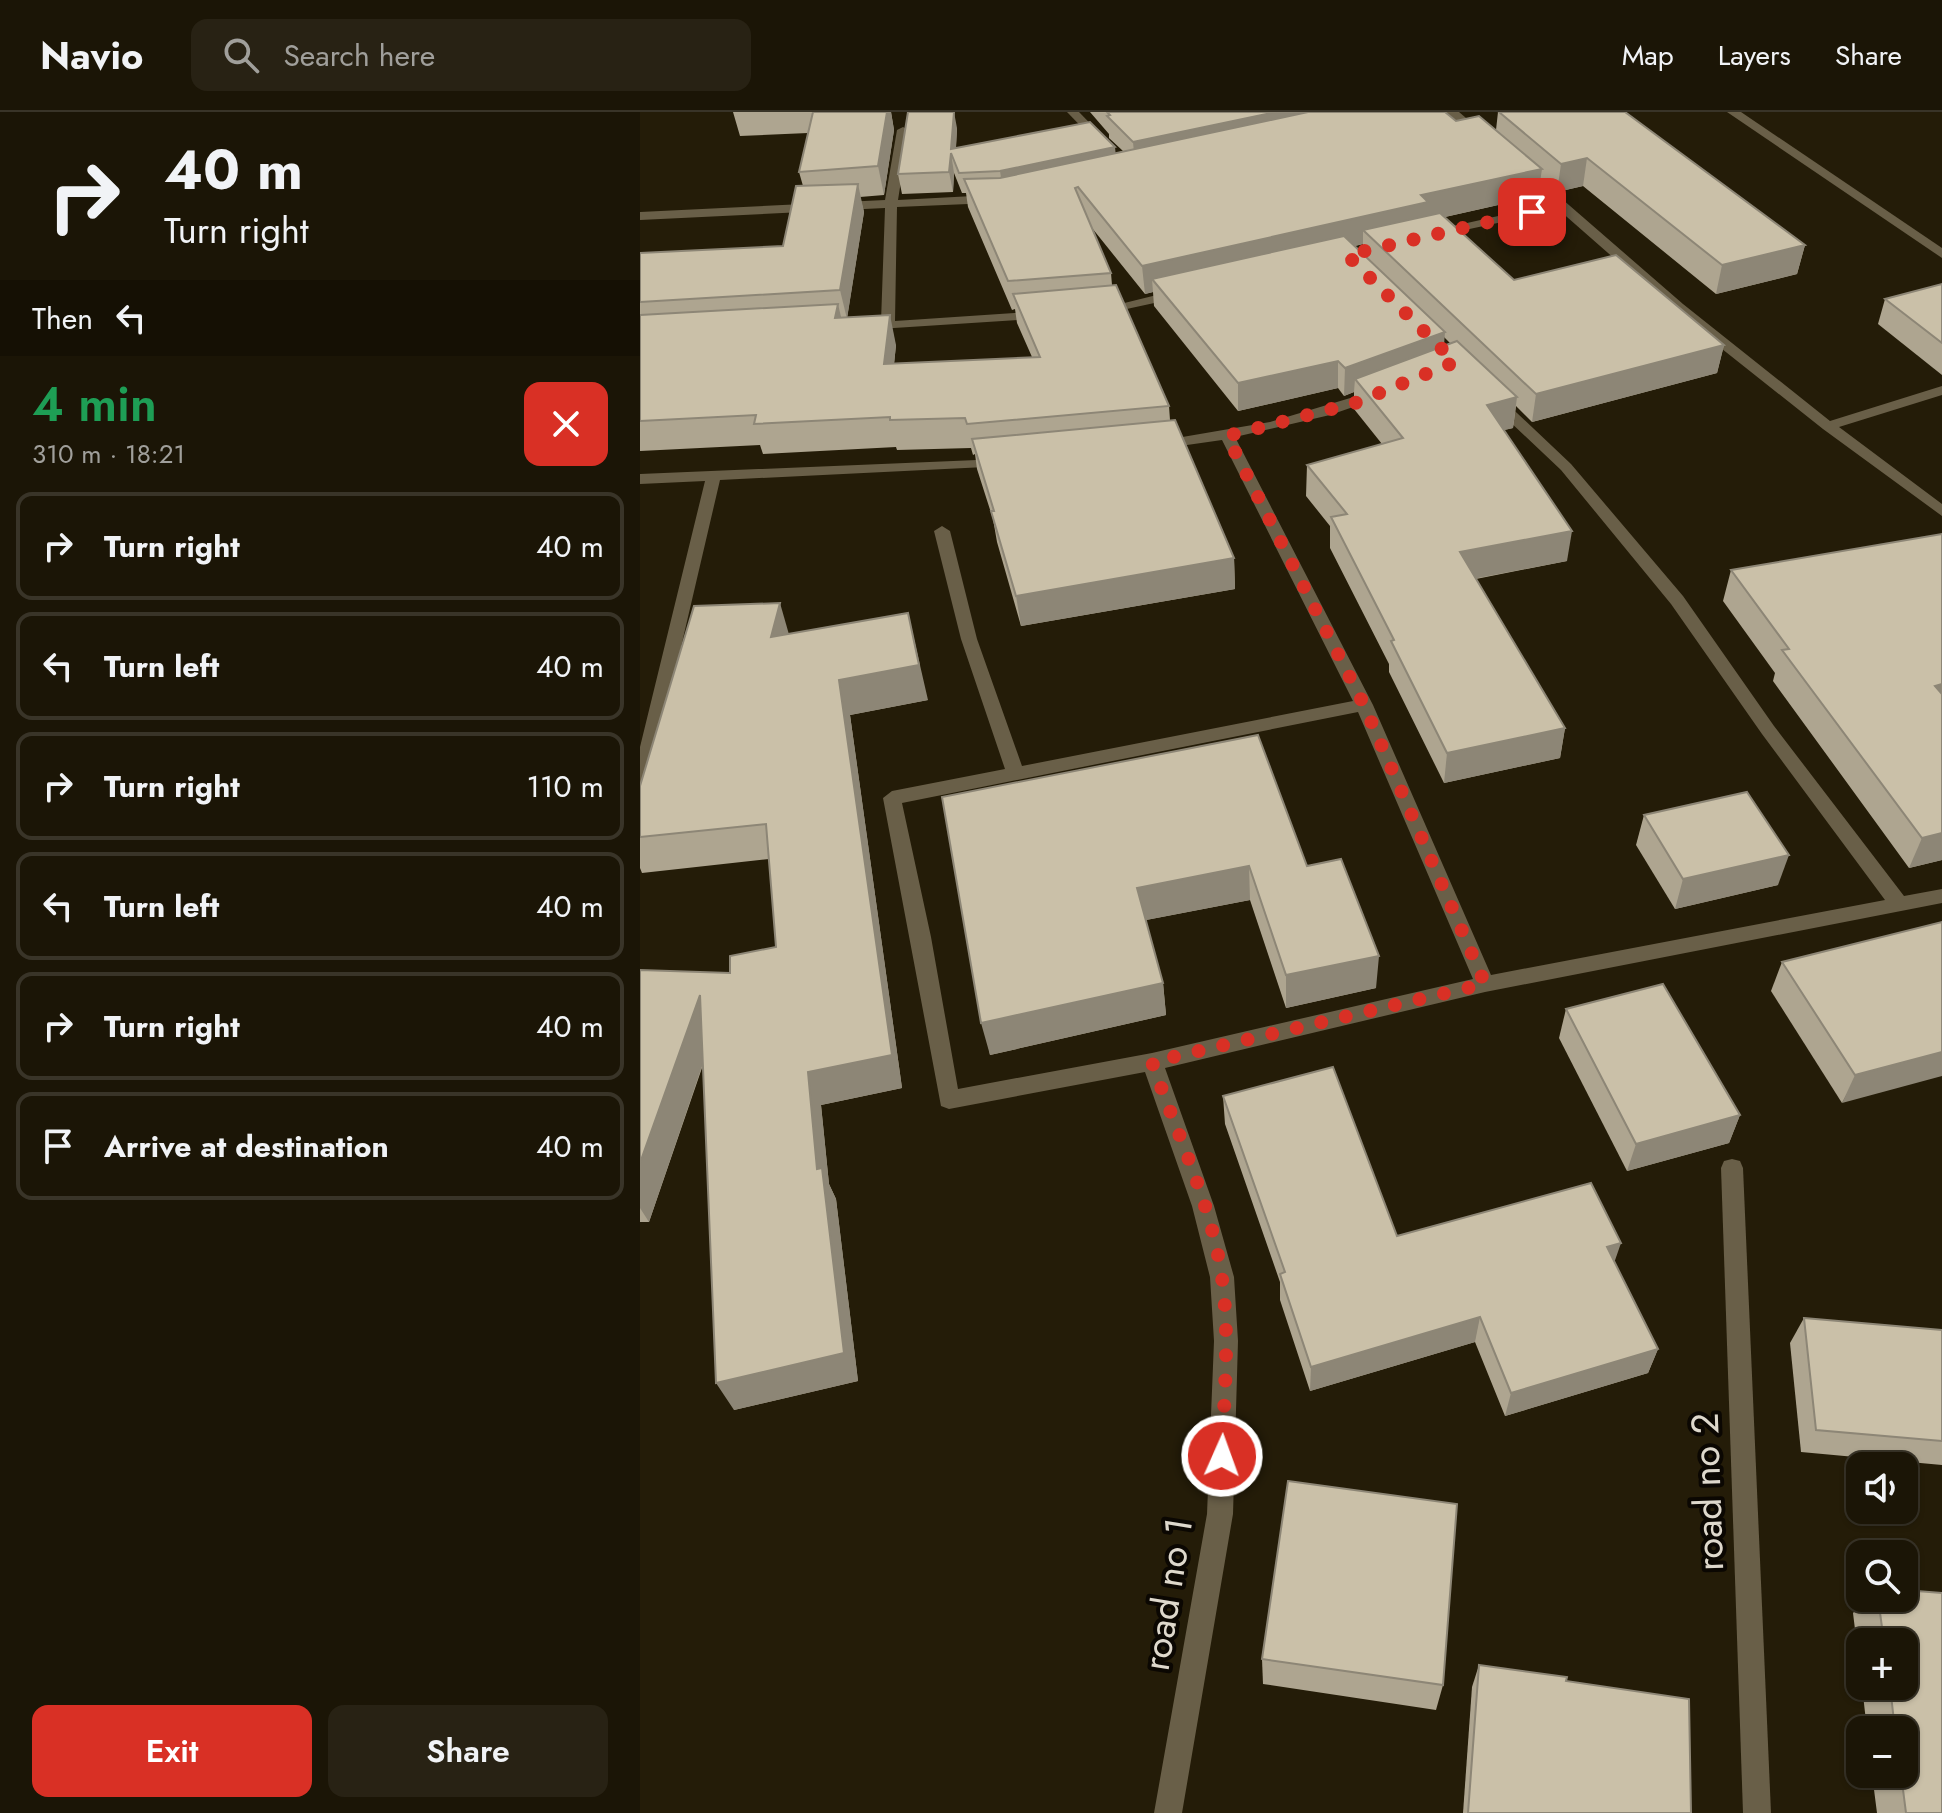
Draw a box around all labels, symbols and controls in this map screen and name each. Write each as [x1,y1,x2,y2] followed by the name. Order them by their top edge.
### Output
[191,19,751,91] search box
[40,28,143,83] text: Navio
[219,33,263,77] icon: search
[283,34,435,77] text: Search here
[1622,35,1674,76] text: Map
[1718,35,1791,76] text: Layers
[1835,35,1902,76] text: Share
[164,129,303,210] text: 40 m
[32,144,136,248] icon: right
[1498,178,1566,246] pin
[1510,190,1554,234] icon: arrive
[164,204,309,256] text: Turn right
[109,296,153,340] icon: left
[32,297,93,340] text: Then
[32,370,157,439] text: 4 min
[524,382,608,466] button: close
[32,435,185,473] text: 310 m · 18:21
[36,524,80,568] icon: right
[104,525,240,568] text: Turn right
[536,525,604,568] text: 40 m
[36,644,80,688] icon: left
[104,645,219,688] text: Turn left
[536,645,604,688] text: 40 m
[36,764,80,808] icon: right
[104,765,240,808] text: Turn right
[527,765,604,808] text: 110 m
[36,884,80,928] icon: left
[104,885,219,928] text: Turn left
[536,885,604,928] text: 40 m
[36,1004,80,1048] icon: right
[104,1005,240,1048] text: Turn right
[536,1005,604,1048] text: 40 m
[36,1124,80,1168] icon: arrive
[104,1125,389,1168] text: Arrive at destination
[536,1125,604,1168] text: 40 m
[1677,1412,1737,1572] street label: road no 2
[1180,1414,1264,1498] position arrow
[1846,1452,1918,1788] map controls
[1846,1452,1918,1524] button: sound
[1128,1514,1206,1674] street label: road no 1
[1846,1540,1918,1612] button: search
[1846,1628,1918,1700] button: +
[32,1705,312,1797] button: Exit
[328,1705,608,1797] button: Share
[1846,1716,1918,1788] button: −

